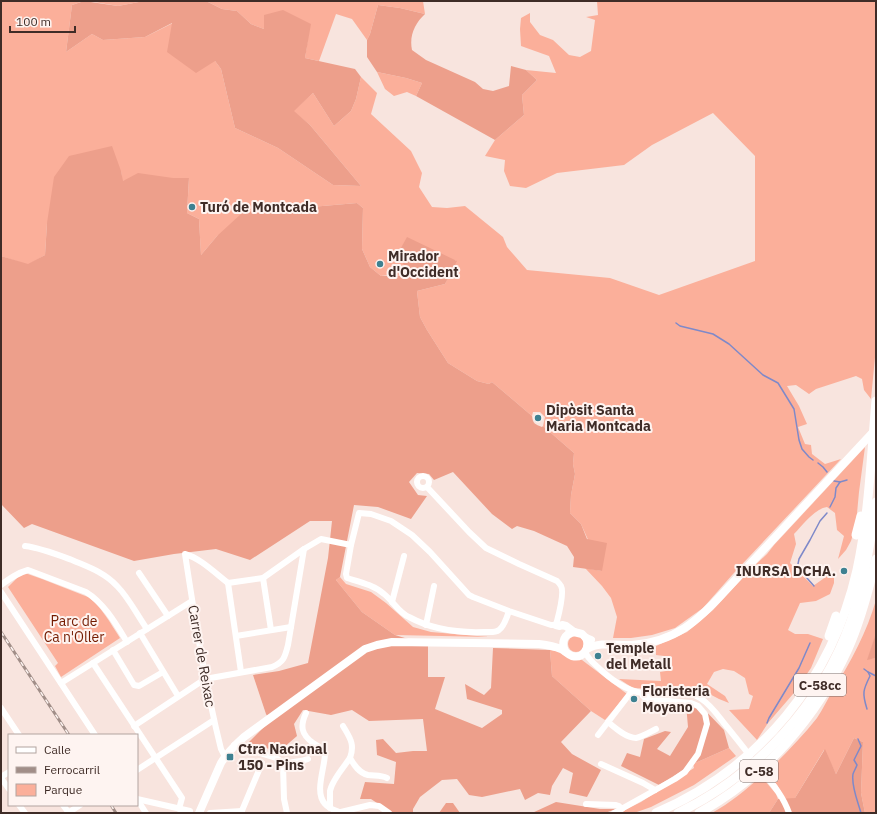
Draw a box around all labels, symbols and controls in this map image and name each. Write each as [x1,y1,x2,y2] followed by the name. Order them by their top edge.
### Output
[10,8,75,34] scale bar
[16,14,51,29] text: 100 m
[200,198,317,216] place label: Turó de Montcada
[187,202,197,212] marker: Turó de Montcada
[388,247,459,281] place label: Mirador d'Occident
[375,259,385,269] marker: Mirador d'Occident
[546,401,651,435] place label: Dipòsit Santa Maria Montcada
[533,413,543,423] marker: Dipòsit Santa Maria Montcada
[736,562,836,580] place label: INURSA DCHA.
[839,566,849,576] marker: INURSA DCHA.
[184,604,220,708] street label: Carrer de Reixac
[44,612,104,646] park label: Parc de Ca n'Oller
[606,639,671,673] place label: Temple del Metall
[593,651,603,661] marker: Temple del Metall
[794,674,846,696] road number: C-58cc
[642,682,710,716] place label: Floristeria Moyano
[629,694,639,704] marker: Floristeria Moyano
[8,734,138,806] legend
[238,740,327,774] place label: Ctra Nacional 150 - Pins
[44,742,71,757] text: Calle
[225,752,235,762] marker: Ctra Nacional 150 - Pins
[740,760,778,782] road number: C-58
[44,762,100,777] text: Ferrocarril
[44,782,83,797] text: Parque

